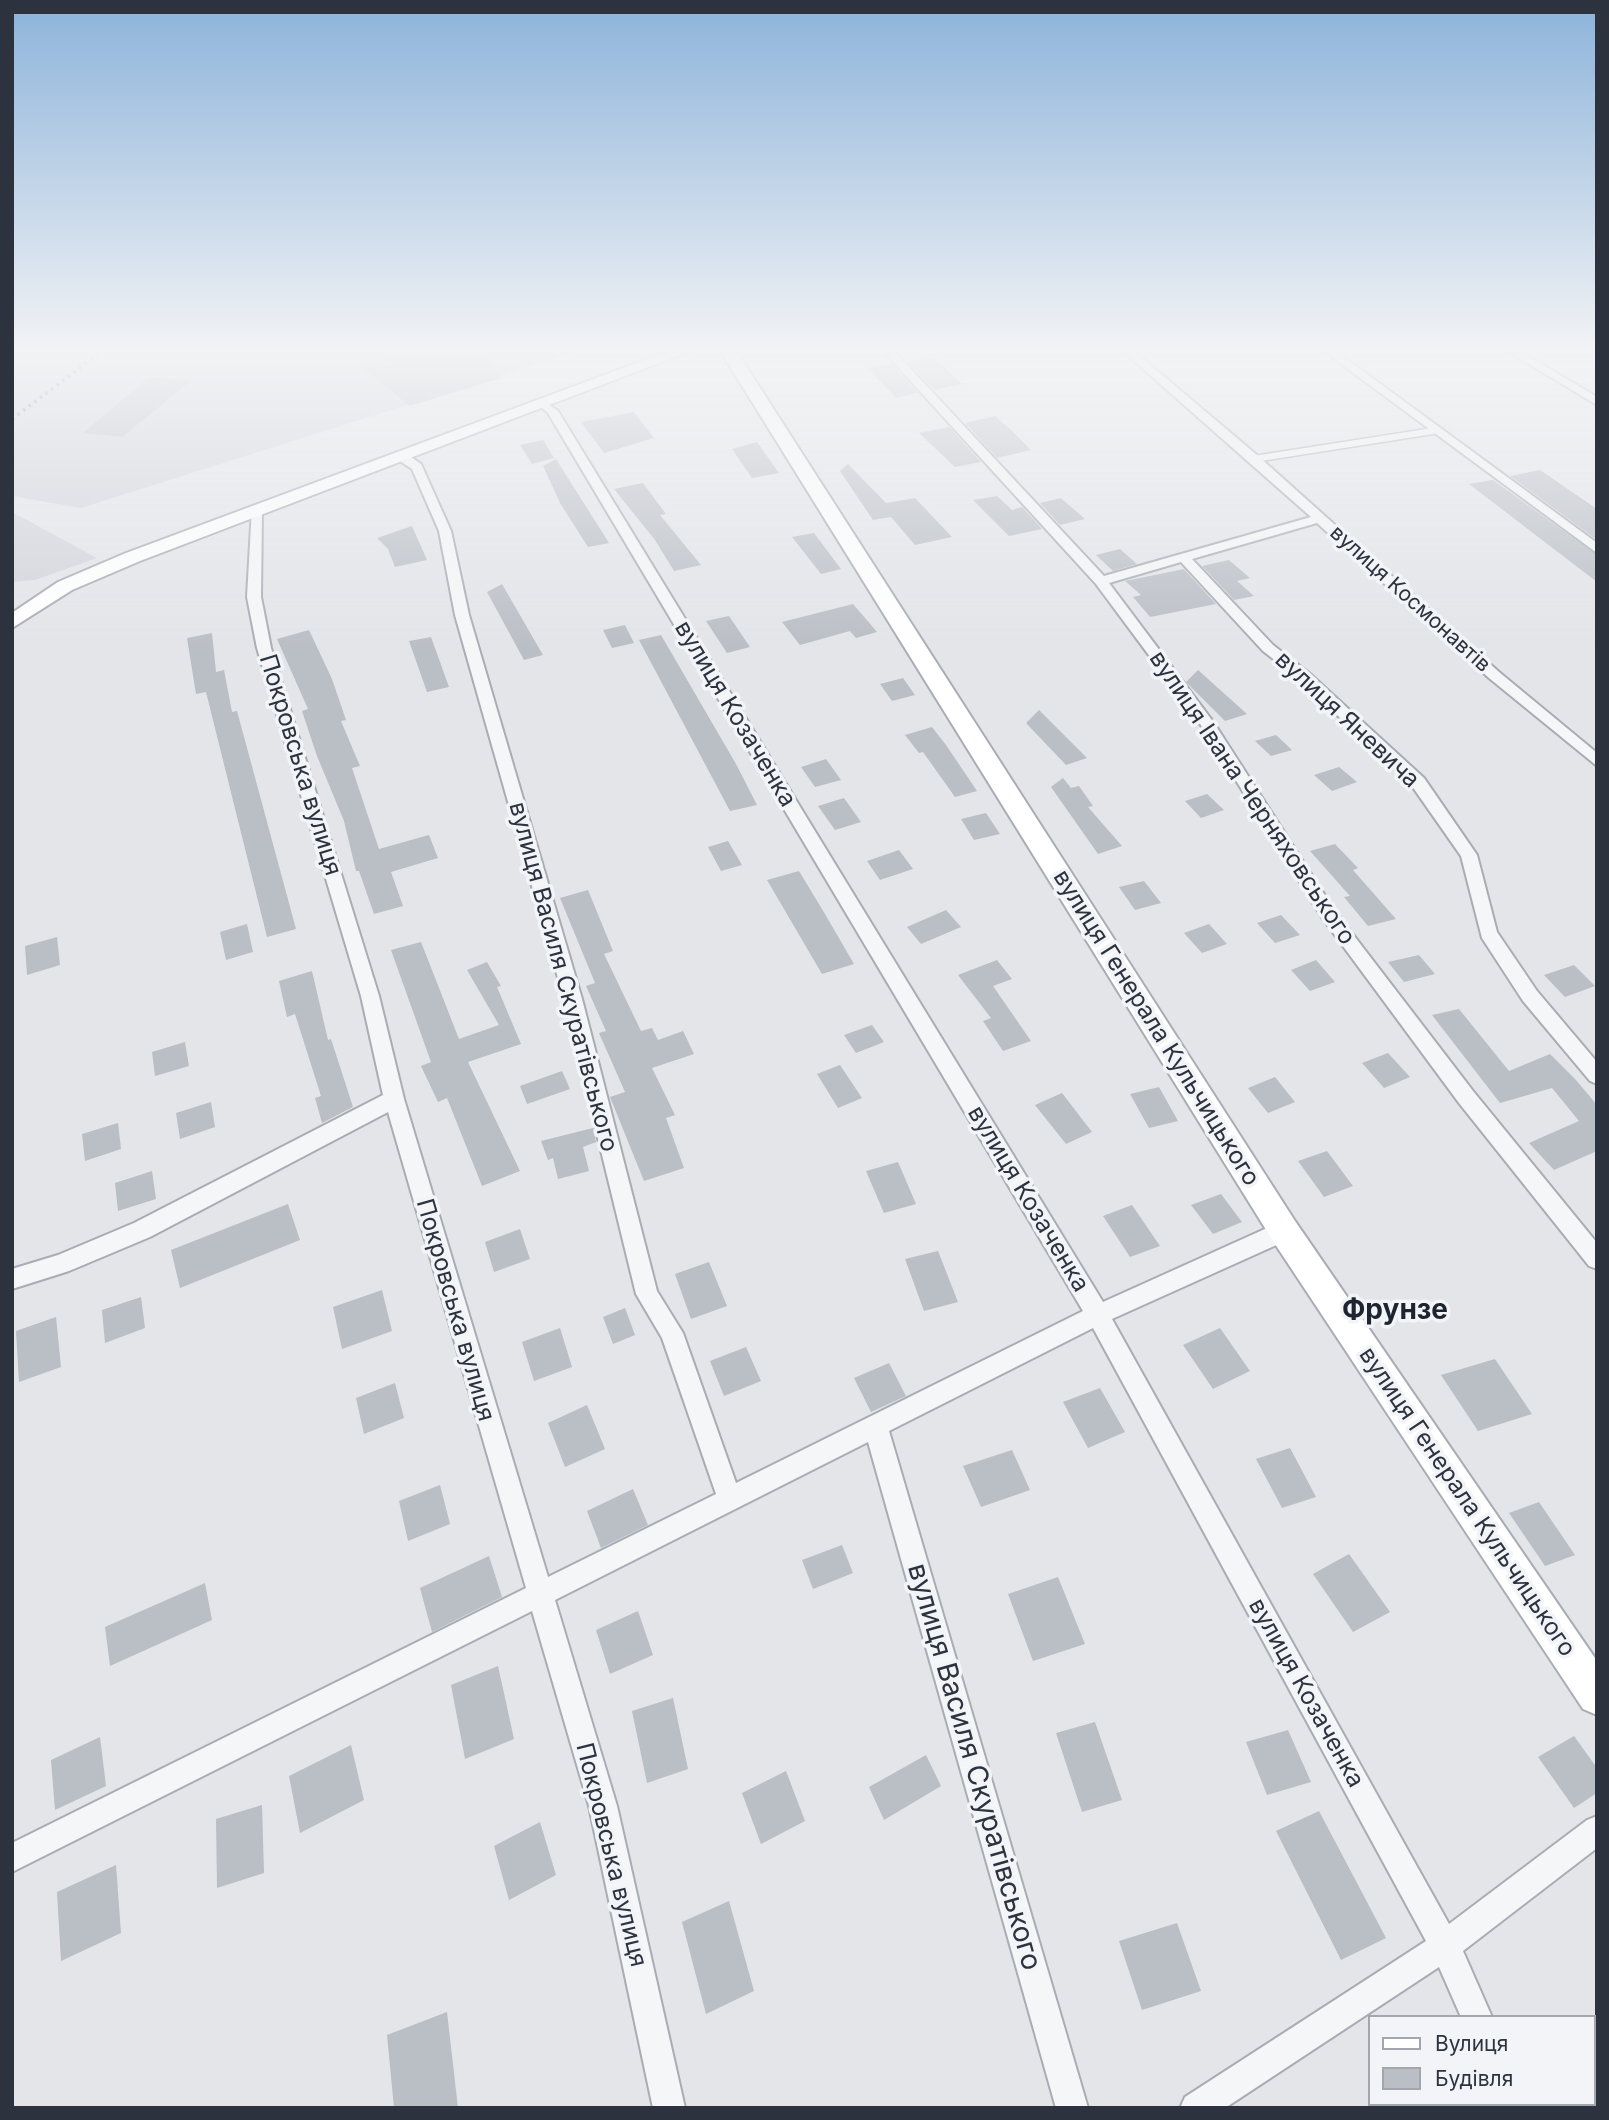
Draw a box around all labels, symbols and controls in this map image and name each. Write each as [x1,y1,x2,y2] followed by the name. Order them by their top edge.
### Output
[1325,520,1495,678] street label: вулиця Космонавтів
[668,616,802,812] street label: вулиця Козаченка
[1143,646,1361,950] street label: вулиця Івана Черняховського
[1269,646,1425,794] street label: вулиця Яневича
[253,651,347,879] street label: Покровська вулиця
[502,799,624,1155] street label: вулиця Василя Скуратівського
[1047,865,1265,1191] street label: вулиця Генерала Кульчицького
[961,1101,1095,1297] street label: вулиця Козаченка
[409,1196,501,1424] street label: Покровська вулиця
[1342,1294,1448,1328] district label: Фрунзе
[1352,1342,1582,1662] street label: вулиця Генерала Кульчицького
[900,1560,1048,1974] street label: вулиця Василя Скуратівського
[1242,1593,1370,1793] street label: вулиця Козаченка
[569,1740,653,1970] street label: Покровська вулиця
[1368,2015,1595,2106] legend
[1435,2031,1508,2056] text: Вулиця
[1435,2066,1513,2091] text: Будівля

